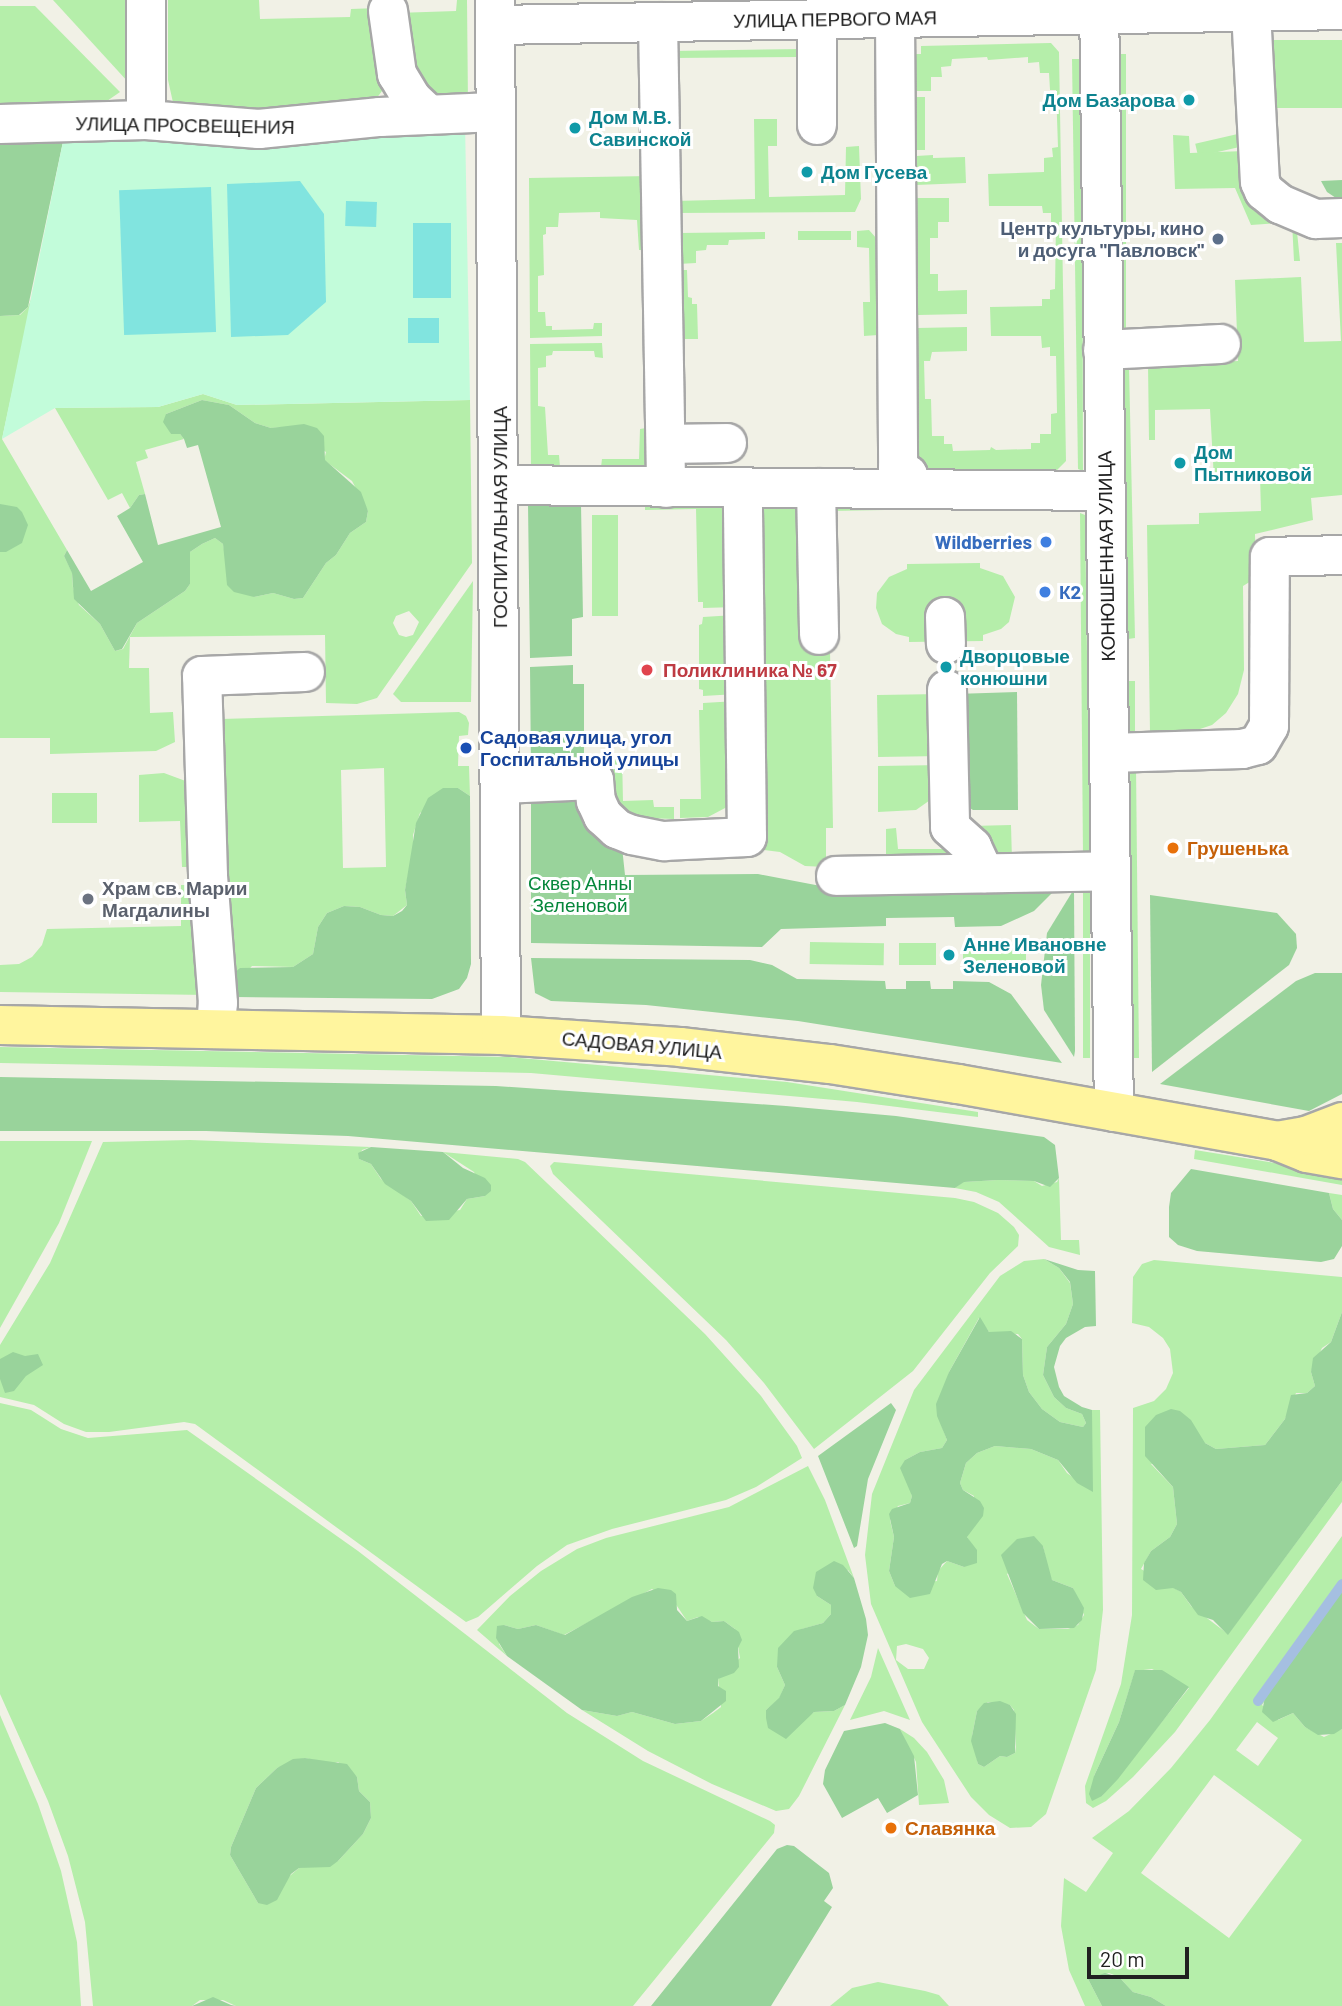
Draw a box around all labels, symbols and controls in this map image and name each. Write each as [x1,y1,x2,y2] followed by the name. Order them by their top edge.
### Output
[733,6,937,32] street label: УЛИЦА ПЕРВОГО МАЯ
[1043,89,1175,111] place label: Дом Базарова
[1181,92,1197,108] marker: Дом Базарова
[589,106,691,150] place label: Дом М.В. Савинской
[75,112,295,138] street label: УЛИЦА ПРОСВЕЩЕНИЯ
[567,120,583,136] marker: Дом М.В. Савинской
[821,161,927,183] place label: Дом Гусева
[799,164,815,180] marker: Дом Гусева
[1000,217,1204,261] place label: Центр культуры, кино и досуга "Павловск"
[1210,231,1226,247] marker: Центр культуры, кино и досуга "Павловск"
[489,406,511,628] street label: ГОСПИТАЛЬНАЯ УЛИЦА
[1194,441,1312,485] place label: Дом Пытниковой
[1093,451,1119,661] street label: КОНЮШЕННАЯ УЛИЦА
[1172,455,1188,471] marker: Дом Пытниковой
[935,531,1032,553] place label: Wildberries
[1038,534,1054,550] marker: Wildberries
[1059,581,1081,603] place label: К2
[1037,584,1053,600] marker: К2
[960,645,1070,689] place label: Дворцовые конюшни
[663,659,837,681] place label: Поликлиника № 67
[938,659,954,675] marker: Дворцовые конюшни
[637,660,657,680] marker: Поликлиника № 67
[480,726,679,770] place label: Садовая улица, угол Госпитальной улицы
[458,740,474,756] marker: Садовая улица, угол Госпитальной улицы
[1187,837,1289,859] place label: Грушенька
[1165,840,1181,856] marker: Грушенька
[528,872,632,916] park label: Сквер Анны Зеленовой
[102,877,247,921] place label: Храм св. Марии Магдалины
[80,891,96,907] marker: Храм св. Марии Магдалины
[963,933,1106,977] place label: Анне Ивановне Зеленовой
[941,947,957,963] marker: Анне Ивановне Зеленовой
[561,1027,723,1063] street label: САДОВАЯ УЛИЦА
[905,1817,995,1839] place label: Славянка
[883,1820,899,1836] marker: Славянка
[1090,1932,1192,1976] scale bar
[1100,1946,1145,1971] text: 20 m

